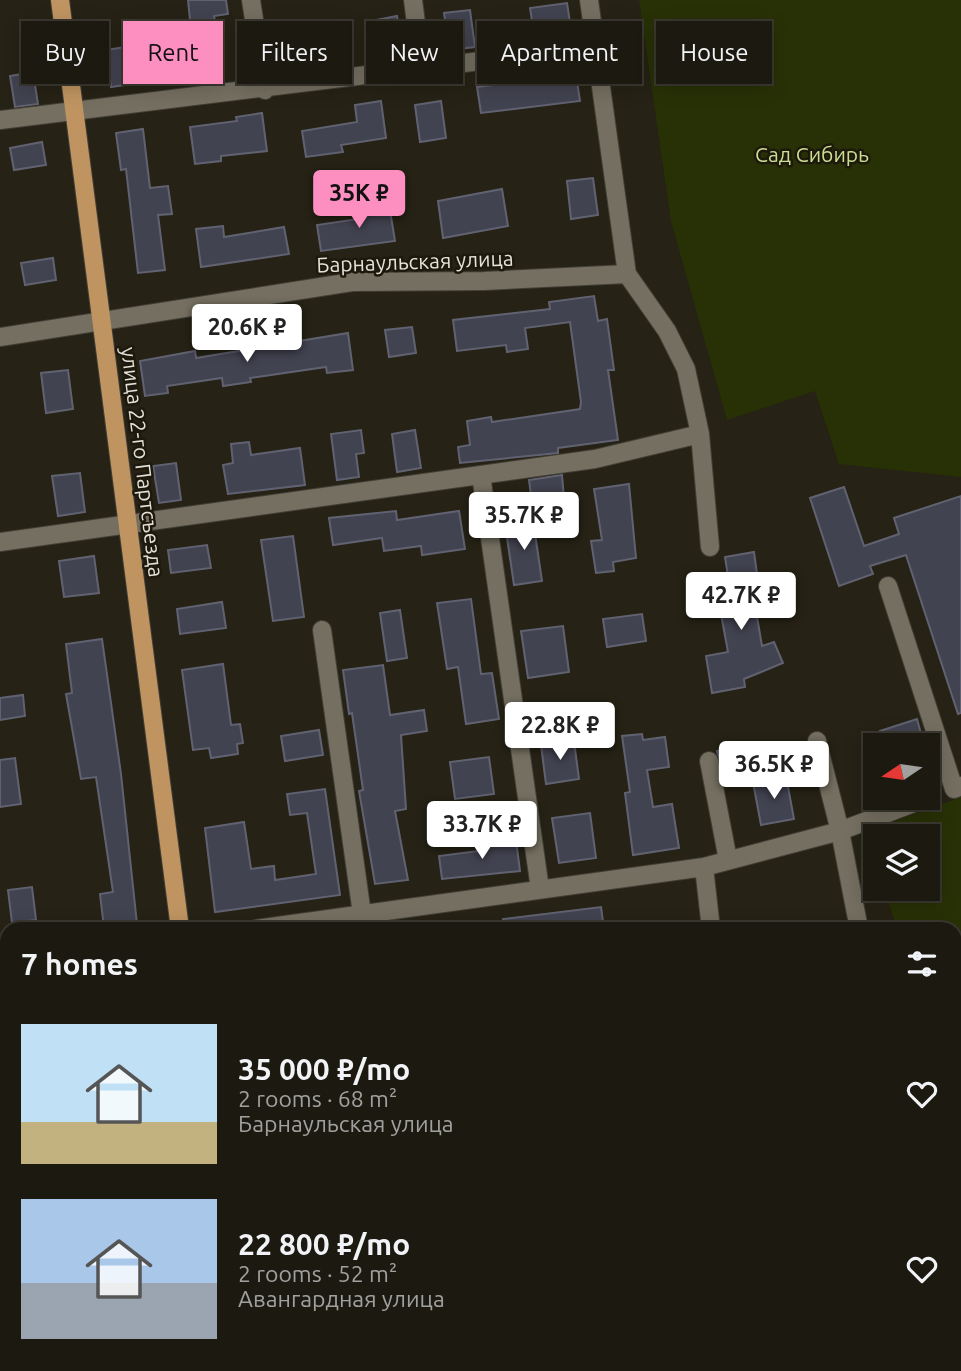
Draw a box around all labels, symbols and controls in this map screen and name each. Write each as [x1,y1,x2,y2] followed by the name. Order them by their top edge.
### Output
[21,21,109,84] chip: Buy
[123,21,223,84] chip: Rent
[237,21,352,84] chip: Filters
[366,21,463,84] chip: New
[477,21,642,84] chip: Apartment
[656,21,772,84] chip: House
[755,142,869,166] park label: Сад Сибирь
[310,170,408,230] pin: 35K ₽
[329,180,389,205] text: 35K ₽
[316,246,514,276] street label: Барнаульская улица
[182,304,312,364] pin: 20.6K ₽
[208,314,286,339] text: 20.6K ₽
[117,346,169,578] street label: улица 22-го Партсъезда
[459,492,589,552] pin: 35.7K ₽
[485,502,563,527] text: 35.7K ₽
[676,572,806,632] pin: 42.7K ₽
[702,582,780,607] text: 42.7K ₽
[495,702,625,762] pin: 22.8K ₽
[521,712,599,737] text: 22.8K ₽
[863,733,940,810] north arrow
[863,733,940,901] map controls
[709,742,839,801] pin: 36.5K ₽
[735,751,813,776] text: 36.5K ₽
[417,802,547,861] pin: 33.7K ₽
[443,811,521,836] text: 33.7K ₽
[863,824,940,901] button: layers
[903,945,941,983] icon: filters
[21,947,138,981] text: 7 homes
[77,1052,161,1136] icon: home
[238,1052,410,1086] text: 35 000 ₽/mo
[903,1075,941,1113] icon: heart
[238,1086,397,1111] text: 2 rooms · 68 m²
[238,1111,454,1136] text: Барнаульская улица
[77,1227,161,1311] icon: home
[238,1227,410,1261] text: 22 800 ₽/mo
[903,1250,941,1288] icon: heart
[238,1261,397,1286] text: 2 rooms · 52 m²
[238,1286,445,1311] text: Авангардная улица

